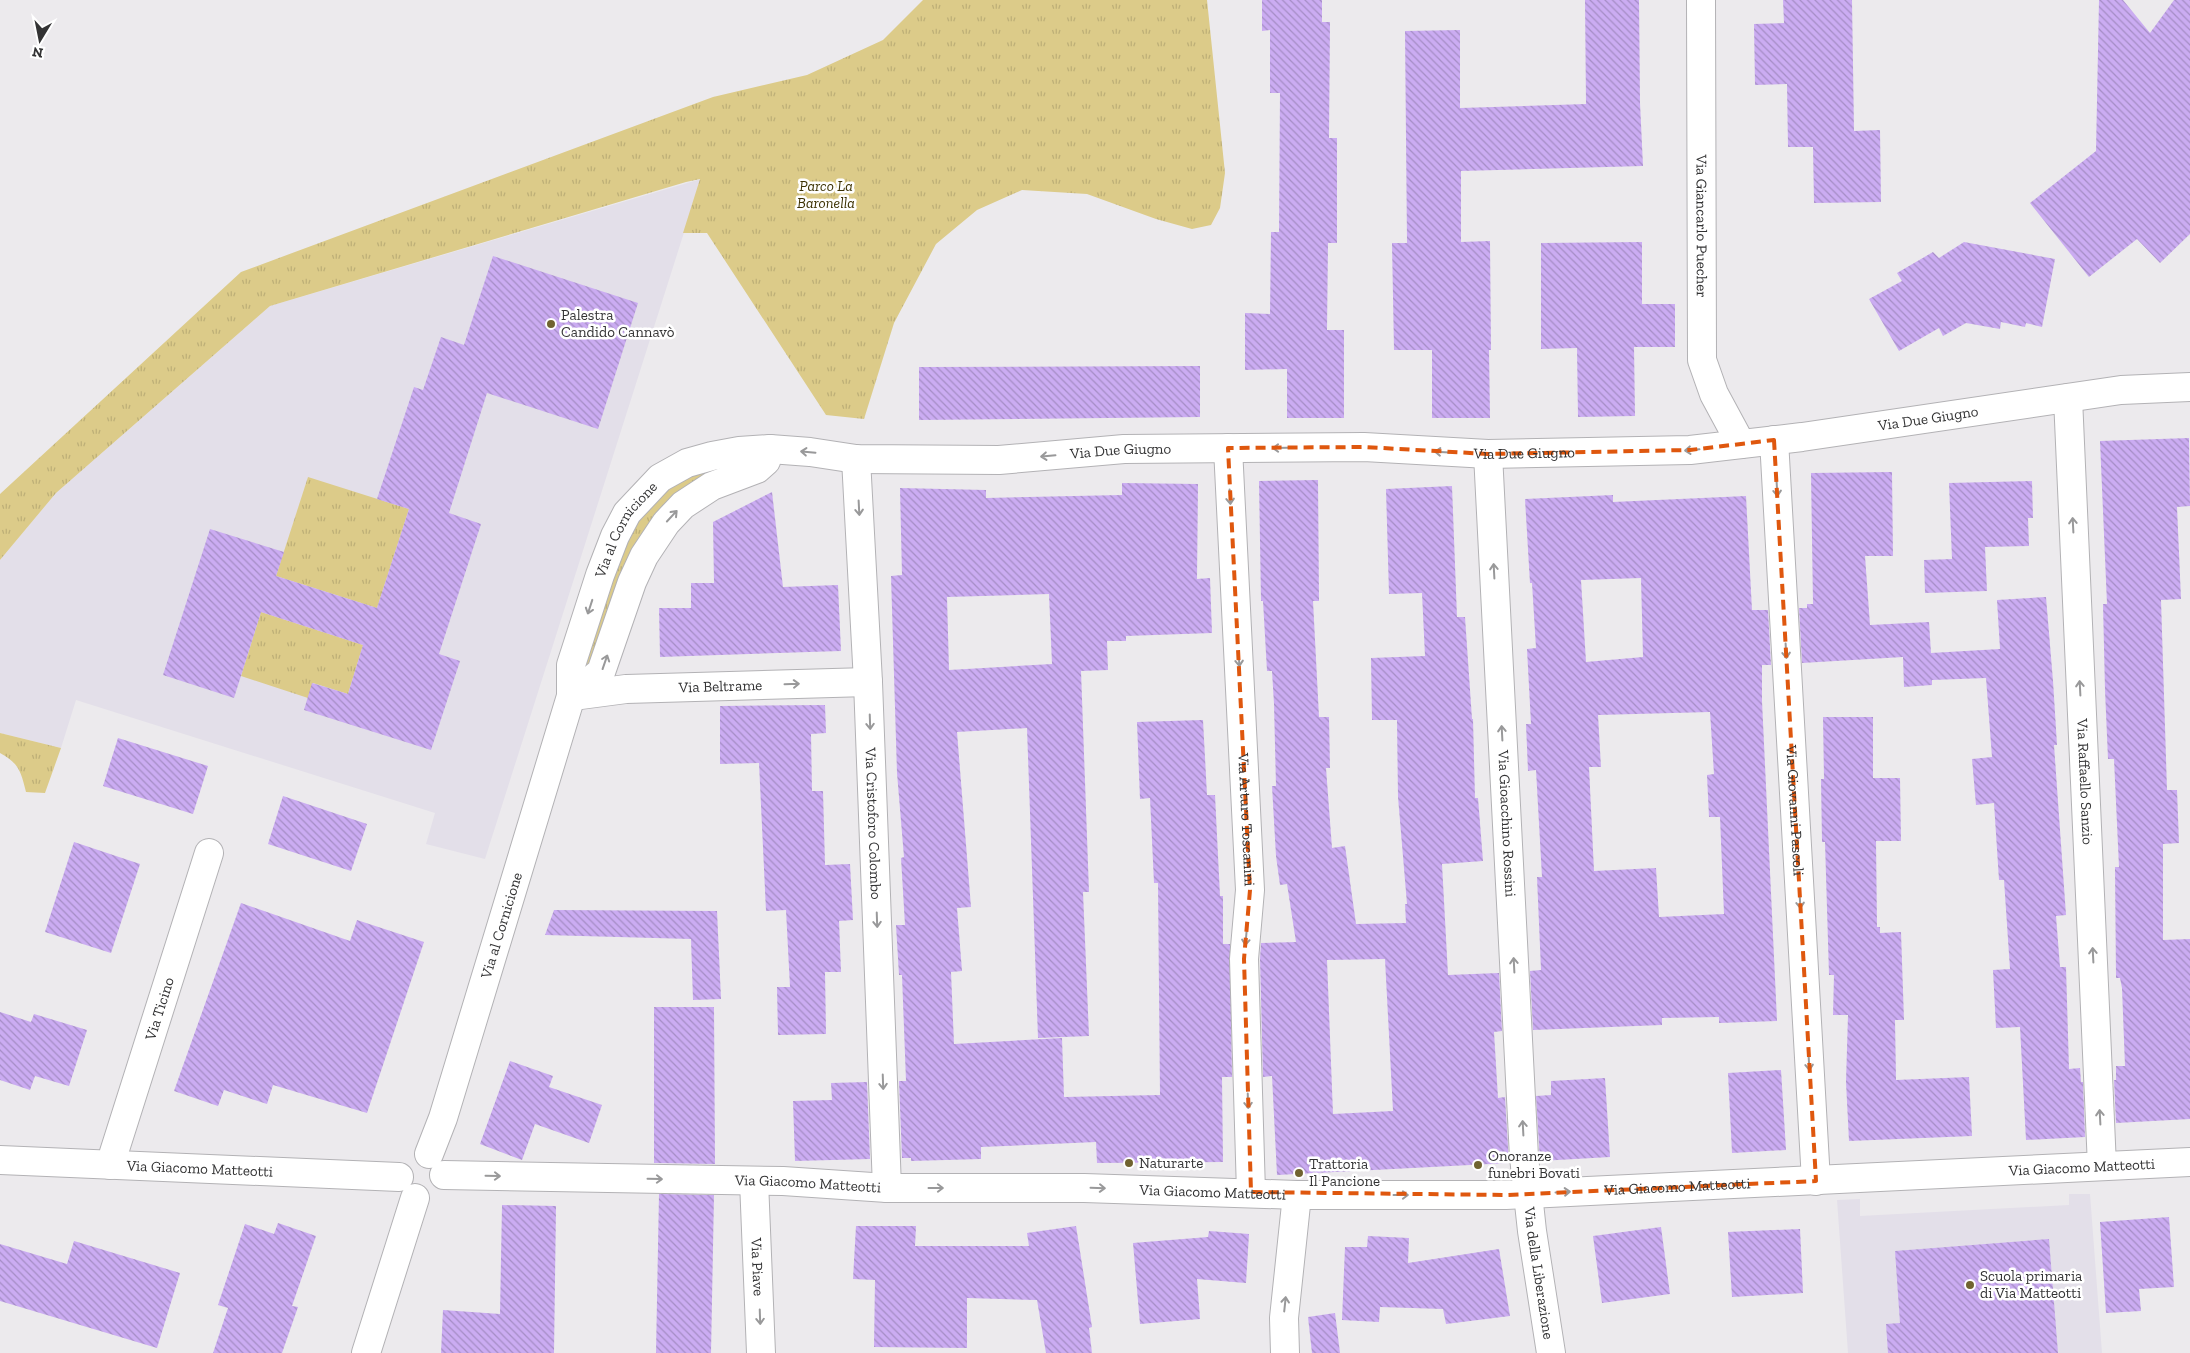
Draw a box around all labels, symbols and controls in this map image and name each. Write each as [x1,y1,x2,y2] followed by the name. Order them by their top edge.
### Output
[15,15,65,65] north arrow
[31,43,45,62] text: N
[1692,153,1711,298] street label: Via Giancarlo Puecher
[797,177,855,212] park label: Parco La Baronella
[561,306,675,341] place label: Palestra Candido Cannavò
[545,318,557,330] marker: Palestra Candido Cannavò
[1876,402,1980,435] street label: Via Due Giugno
[1068,440,1172,463] street label: Via Due Giugno
[1272,443,1288,453] one-way arrow
[1472,443,1575,463] street label: Via Due Giugno
[1684,445,1700,454] one-way arrow
[800,447,816,457] one-way arrow
[1435,447,1451,456] one-way arrow
[1040,451,1056,460] one-way arrow
[590,478,661,581] street label: Via al Cornicione
[1773,480,1782,496] one-way arrow
[1226,489,1235,505] one-way arrow
[854,499,863,515] one-way arrow
[666,510,678,523] one-way arrow
[2068,517,2077,533] one-way arrow
[1489,563,1498,579] one-way arrow
[584,598,594,614] one-way arrow
[1782,643,1791,659] one-way arrow
[1234,651,1243,667] one-way arrow
[600,655,610,671] one-way arrow
[677,676,763,696] street label: Via Beltrame
[783,679,799,689] one-way arrow
[2076,680,2085,696] one-way arrow
[865,714,874,730] one-way arrow
[2073,717,2097,845] street label: Via Raffaello Sanzio
[1498,725,1507,741] one-way arrow
[1782,743,1808,876] street label: Via Giovanni Pascoli
[861,746,885,900] street label: Via Cristoforo Colombo
[1494,749,1520,897] street label: Via Gioacchino Rossini
[1234,751,1259,887] street label: Via Arturo Toscanini
[477,870,526,981] street label: Via al Cornicione
[1795,892,1804,908] one-way arrow
[872,911,882,927] one-way arrow
[1241,930,1250,946] one-way arrow
[2088,947,2097,963] one-way arrow
[1510,958,1519,974] one-way arrow
[141,975,178,1043] street label: Via Ticino
[1804,1054,1814,1071] one-way arrow
[878,1074,888,1090] one-way arrow
[1243,1092,1253,1108] one-way arrow
[2096,1109,2105,1125] one-way arrow
[1518,1120,1527,1136] one-way arrow
[1488,1147,1580,1182] place label: Onoranze funebri Bovati
[1139,1154,1203,1172] place label: Naturarte
[1309,1155,1380,1190] place label: Trattoria Il Pancione
[2007,1155,2155,1180] street label: Via Giacomo Matteotti
[125,1156,273,1181] street label: Via Giacomo Matteotti
[1123,1157,1135,1169] marker: Naturarte
[1472,1159,1484,1171] marker: Onoranze funebri Bovati
[1293,1167,1305,1179] marker: Trattoria Il Pancione
[485,1171,501,1180] one-way arrow
[734,1171,882,1197] street label: Via Giacomo Matteotti
[647,1174,663,1184] one-way arrow
[1603,1174,1751,1199] street label: Via Giacomo Matteotti
[1138,1181,1286,1204] street label: Via Giacomo Matteotti
[927,1183,943,1193] one-way arrow
[1090,1183,1106,1193] one-way arrow
[1555,1187,1571,1196] one-way arrow
[1392,1190,1408,1200] one-way arrow
[1520,1205,1558,1341] street label: Via della Liberazione
[747,1236,768,1297] street label: Via Piave
[1980,1267,2082,1302] place label: Scuola primaria di Via Matteotti
[1964,1279,1976,1291] marker: Scuola primaria di Via Matteotti
[1280,1297,1290,1313] one-way arrow
[755,1308,765,1324] one-way arrow

